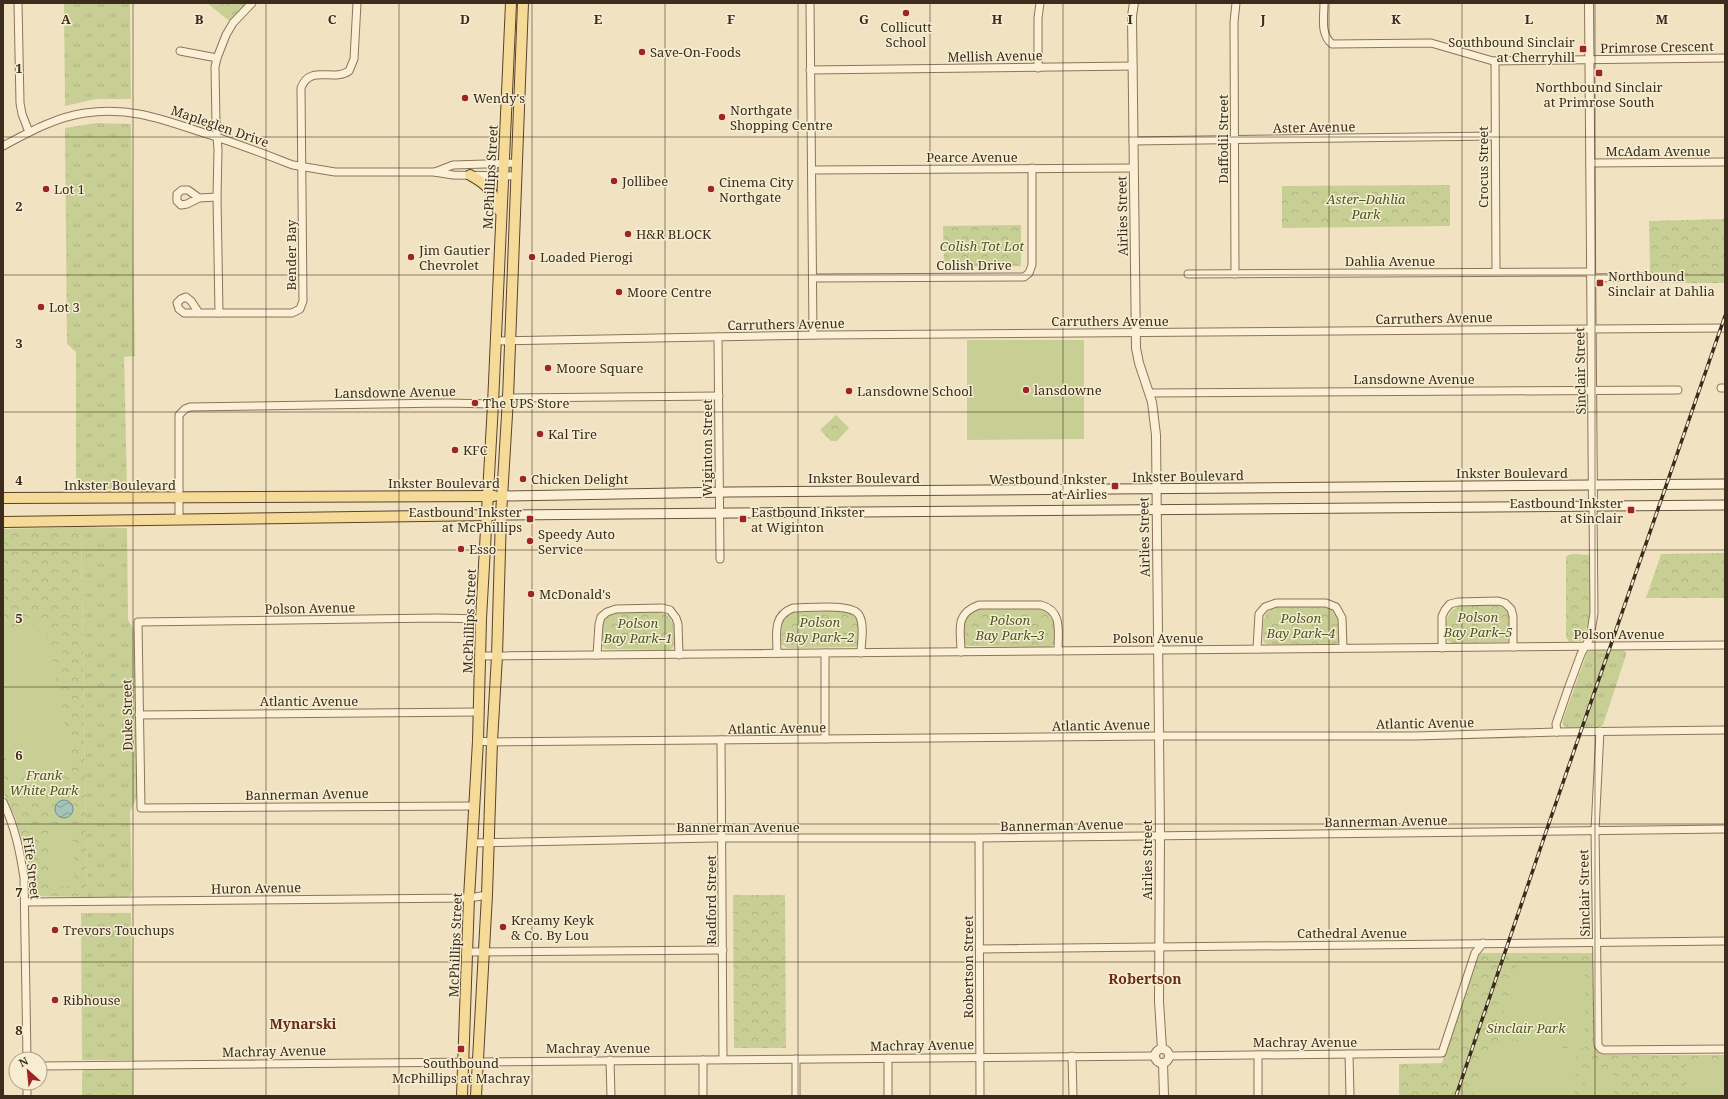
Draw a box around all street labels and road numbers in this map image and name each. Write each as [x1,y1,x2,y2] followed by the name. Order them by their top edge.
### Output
[1600,37,1714,57] street label: Primrose Crescent
[947,46,1043,66] street label: Mellish Avenue
[1214,94,1232,184] street label: Daffodil Street
[169,101,271,151] street label: Mapleglen Drive
[1273,117,1355,137] street label: Aster Avenue
[478,124,502,230] street label: McPhillips Street
[1474,126,1492,208] street label: Crocus Street
[1606,142,1710,160] street label: McAdam Avenue
[926,148,1018,166] street label: Pearce Avenue
[1112,175,1132,256] street label: Airlies Street
[282,219,300,291] street label: Bender Bay
[1345,252,1435,270] street label: Dahlia Avenue
[936,256,1012,274] street label: Colish Drive
[1375,308,1493,328] street label: Carruthers Avenue
[1051,312,1169,330] street label: Carruthers Avenue
[727,314,845,334] street label: Carruthers Avenue
[1570,327,1590,415] street label: Sinclair Street
[1353,370,1475,388] street label: Lansdowne Avenue
[334,382,456,402] street label: Lansdowne Avenue
[698,399,716,497] street label: Wiginton Street
[1456,464,1568,482] street label: Inkster Boulevard
[1132,466,1244,486] street label: Inkster Boulevard
[808,469,920,487] street label: Inkster Boulevard
[388,474,500,492] street label: Inkster Boulevard
[64,476,176,494] street label: Inkster Boulevard
[1134,496,1154,577] street label: Airlies Street
[458,568,480,674] street label: McPhillips Street
[264,598,356,618] street label: Polson Avenue
[1574,625,1665,643] street label: Polson Avenue
[1113,629,1204,647] street label: Polson Avenue
[117,679,137,751] street label: Duke Street
[260,692,358,710] street label: Atlantic Avenue
[1376,713,1474,733] street label: Atlantic Avenue
[1052,715,1150,735] street label: Atlantic Avenue
[728,718,826,738] street label: Atlantic Avenue
[245,784,369,804] street label: Bannerman Avenue
[1324,811,1448,831] street label: Bannerman Avenue
[1000,815,1124,835] street label: Bannerman Avenue
[676,818,800,836] street label: Bannerman Avenue
[1138,820,1156,900] street label: Airlies Street
[19,836,45,901] street label: Fife Street
[1574,849,1594,937] street label: Sinclair Street
[702,855,720,945] street label: Radford Street
[211,878,301,898] street label: Huron Avenue
[444,892,466,998] street label: McPhillips Street
[959,915,977,1019] street label: Robertson Street
[1297,924,1407,942] street label: Cathedral Avenue
[1253,1033,1357,1051] street label: Machray Avenue
[870,1035,974,1055] street label: Machray Avenue
[546,1039,650,1057] street label: Machray Avenue
[222,1041,326,1061] street label: Machray Avenue

